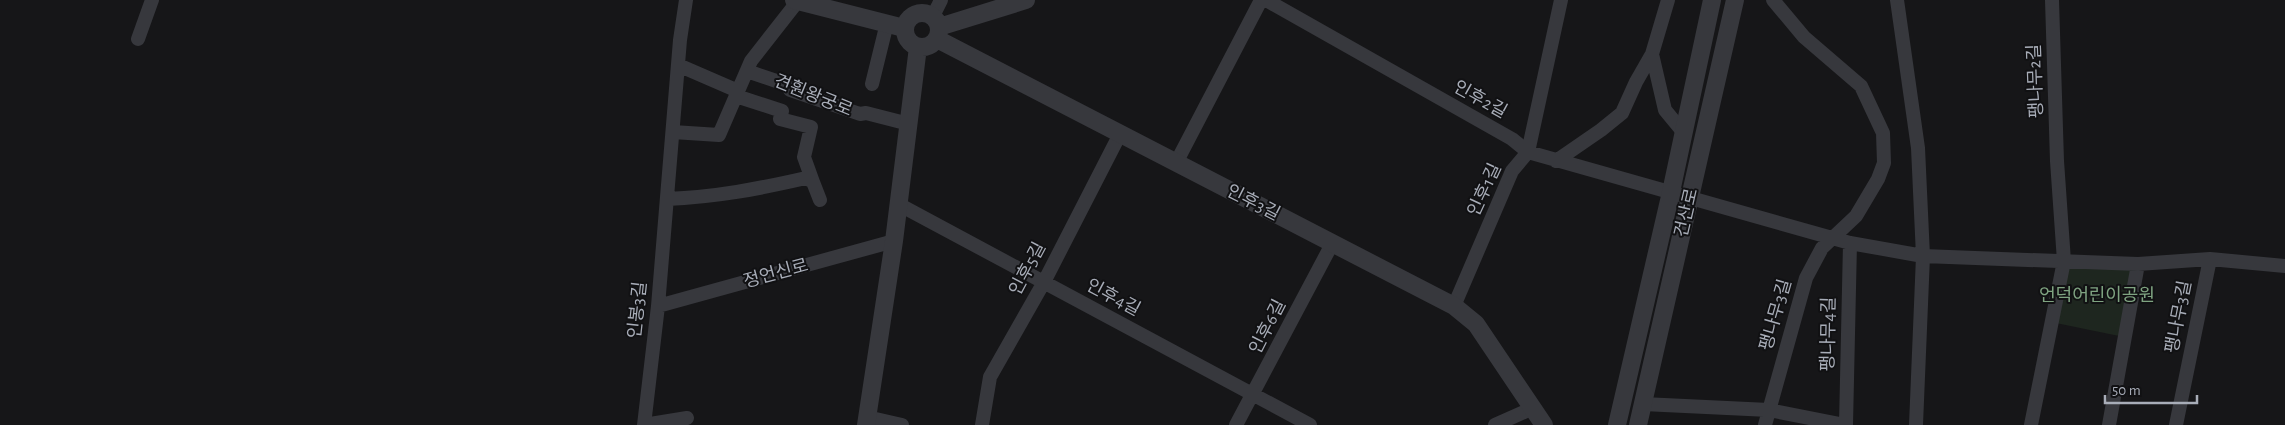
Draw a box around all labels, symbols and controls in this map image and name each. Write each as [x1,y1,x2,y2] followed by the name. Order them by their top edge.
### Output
[2025,43,2046,119] street label: 팽나무2길
[771,70,856,120] street label: 견훤왕궁로
[1450,77,1510,122] street label: 인후2길
[1464,160,1505,219] street label: 인후1길
[1223,181,1283,224] street label: 인후3길
[1672,187,1701,239] street label: 건산로
[1006,239,1049,298] street label: 인후5길
[741,255,810,291] street label: 정언신로
[1083,275,1143,320] street label: 인후4길
[1756,277,1795,353] street label: 팽나무3길
[2162,279,2195,355] street label: 팽나무3길
[625,281,650,339] street label: 인봉3길
[2039,285,2155,305] park label: 언덕어린이공원
[1818,296,1839,372] street label: 팽나무4길
[1246,297,1289,357] street label: 인후6길
[2105,372,2198,404] scale bar
[2112,383,2141,398] text: 50 m

